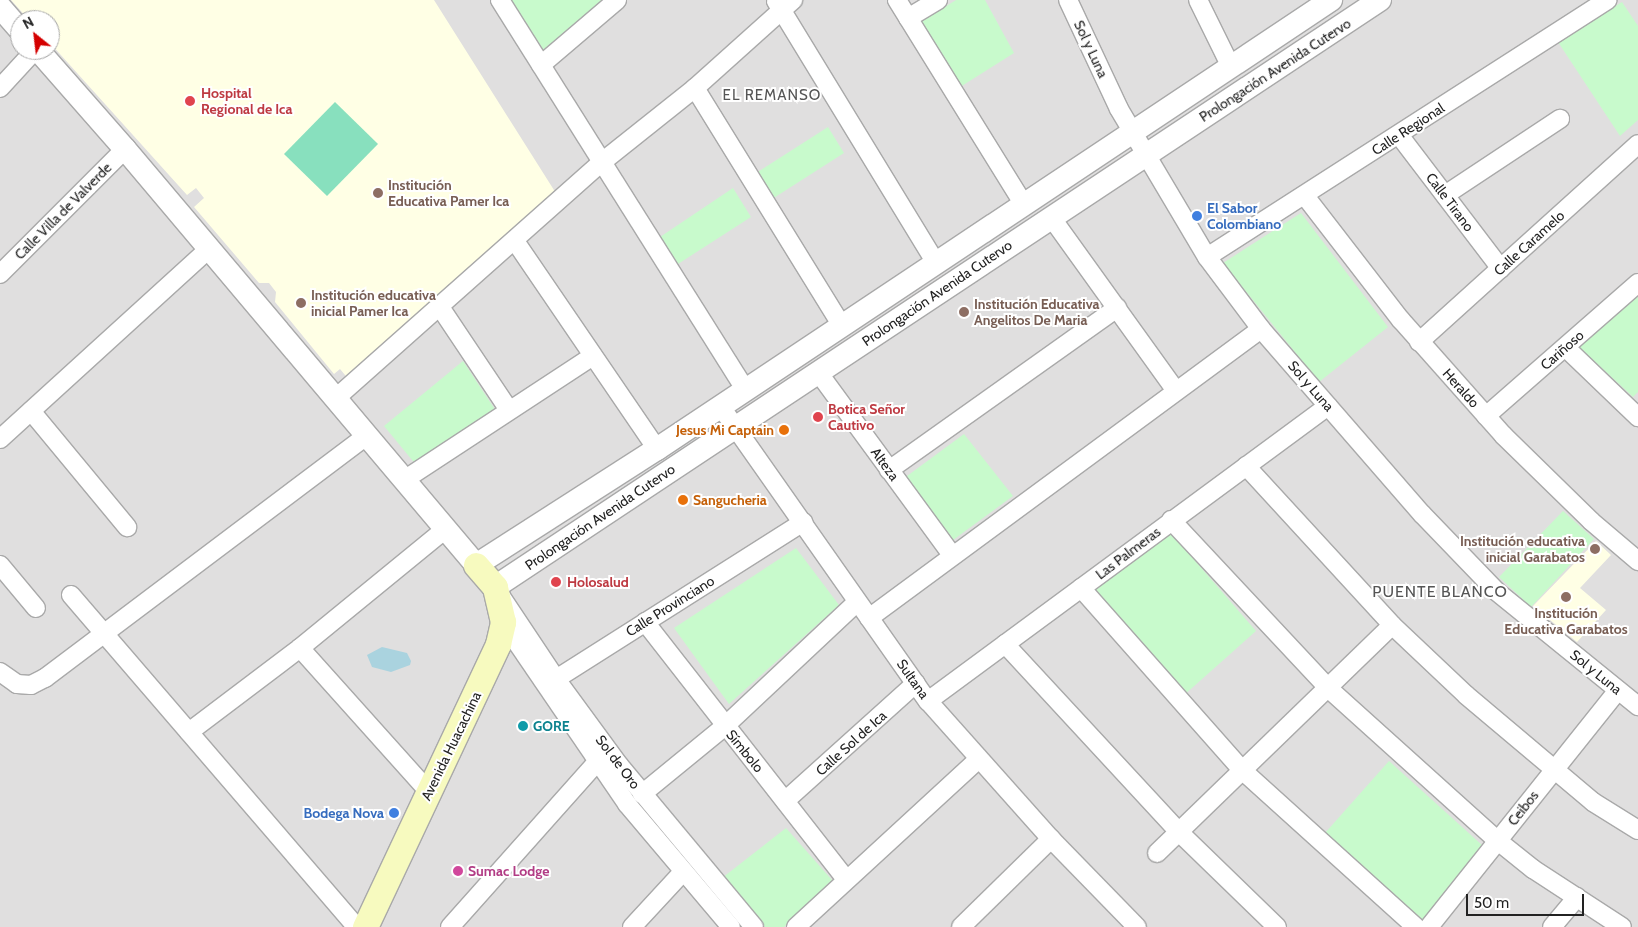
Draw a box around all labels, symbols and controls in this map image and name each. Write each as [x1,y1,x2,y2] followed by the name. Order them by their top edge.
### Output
[10,10,60,60] north arrow
[20,12,37,33] text: N
[1196,15,1354,125] street label: Prolongación Avenida Cutervo
[1070,18,1112,80] street label: Sol y Luna
[201,85,292,118] place label: Hospital Regional de Ica
[721,87,823,105] district label: EL REMANSO
[183,94,197,108] marker: Hospital Regional de Ica
[1368,99,1448,159] street label: Calle Regional
[11,159,115,263] street label: Calle Villa de Valverde
[1423,169,1477,235] street label: Calle Tirano
[388,177,509,210] place label: Institución Educativa Pamer Ica
[372,187,384,199] marker: Institución Educativa Pamer Ica
[1207,200,1281,232] place label: El Sabor Colombiano
[1490,207,1568,279] street label: Calle Caramelo
[1191,210,1203,222] marker: El Sabor Colombiano
[859,236,1015,350] street label: Prolongación Avenida Cutervo
[311,287,436,320] place label: Institución educativa inicial Pamer Ica
[974,296,1100,328] place label: Institución Educativa Angelitos De Maria
[295,297,307,309] marker: Institución educativa inicial Pamer Ica
[958,306,970,318] marker: Institución Educativa Angelitos De Maria
[1537,327,1587,373] street label: Cariñoso
[1285,357,1337,415] street label: Sol y Luna
[1439,365,1483,411] street label: Heraldo
[828,401,905,434] place label: Botica Señor Cautivo
[812,411,824,423] marker: Botica Señor Cautivo
[676,422,774,438] place label: Jesus Mi Captain
[778,424,790,436] marker: Jesus Mi Captain
[867,444,903,484] street label: Alteza
[522,460,678,574] street label: Prolongación Avenida Cutervo
[693,492,767,508] place label: Sangucheria
[677,494,689,506] marker: Sangucheria
[1092,523,1164,583] street label: Las Palmeras
[1460,533,1585,566] place label: Institución educativa inicial Garabatos
[1589,543,1601,555] marker: Institución educativa inicial Garabatos
[623,572,717,640] street label: Calle Provinciano
[567,574,629,590] place label: Holosalud
[549,575,563,589] marker: Holosalud
[1371,582,1509,602] district label: PUENTE BLANCO
[1560,591,1572,603] marker: Institución Educativa Garabatos
[1504,605,1628,638] place label: Institución Educativa Garabatos
[1567,646,1625,698] street label: Sol y Luna
[893,656,933,702] street label: Sultana
[417,689,485,803] street label: Avenida Huacachina
[812,707,890,779] street label: Calle Sol de Ica
[533,718,570,734] place label: GORE
[517,720,529,732] marker: GORE
[723,726,767,776] street label: Símbolo
[592,732,644,792] street label: Sol de Oro
[1504,787,1542,829] street label: Ceibos
[304,805,384,821] place label: Bodega Nova
[388,807,400,819] marker: Bodega Nova
[468,863,549,879] place label: Sumac Lodge
[452,865,464,877] marker: Sumac Lodge
[1468,884,1586,916] scale bar
[1474,894,1509,912] text: 50 m

